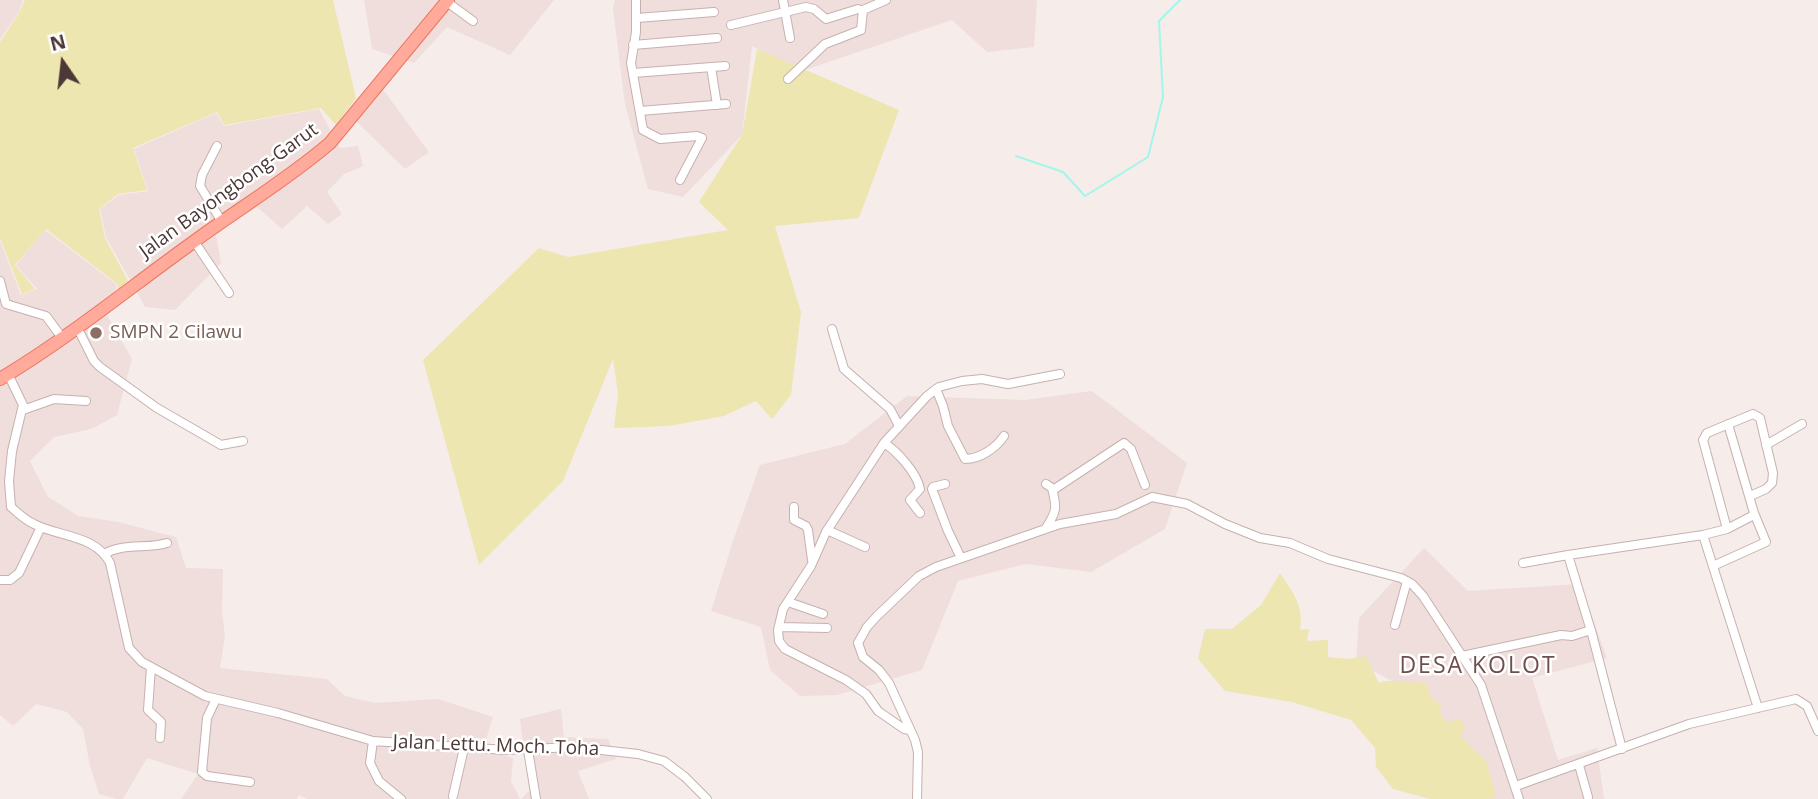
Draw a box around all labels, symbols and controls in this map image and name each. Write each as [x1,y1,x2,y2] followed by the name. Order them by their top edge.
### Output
[28,28,98,98] north arrow
[47,28,69,57] text: N
[135,119,323,263] street label: Jalan Bayongbong-Garut
[110,322,242,344] place label: SMPN 2 Cilawu
[88,325,104,341] marker: SMPN 2 Cilawu
[1401,652,1555,680] district label: DESA KOLOT
[392,731,600,761] street label: Jalan Lettu. Moch. Toha

